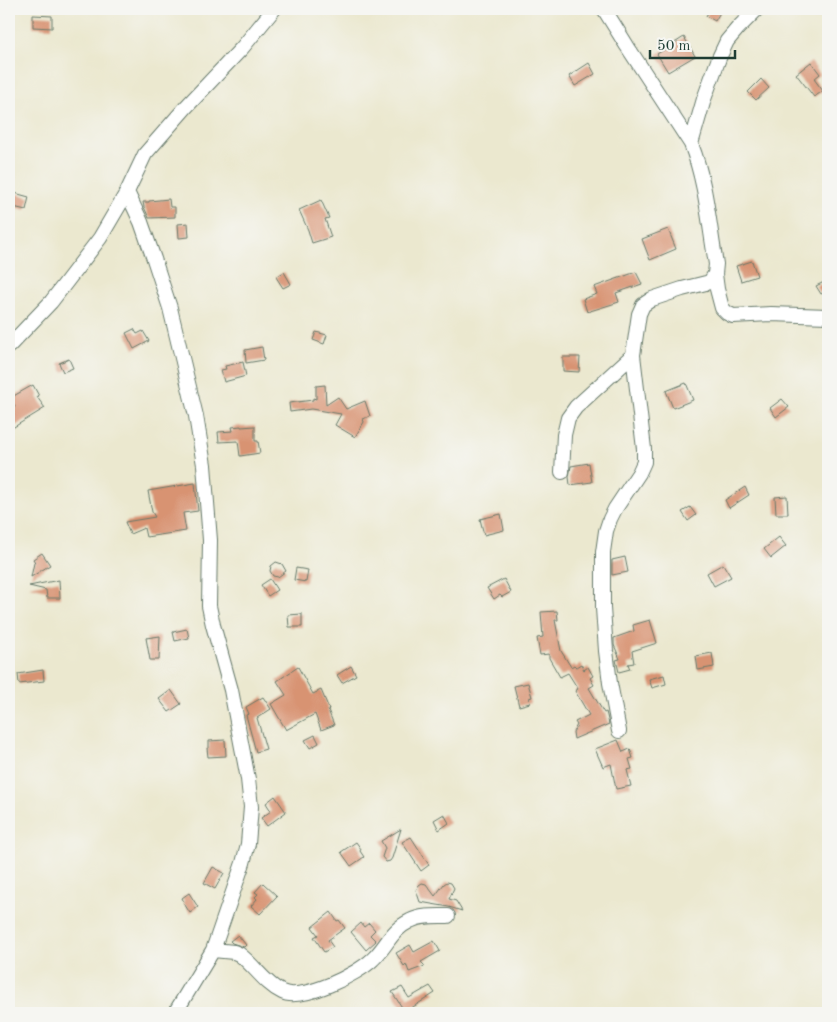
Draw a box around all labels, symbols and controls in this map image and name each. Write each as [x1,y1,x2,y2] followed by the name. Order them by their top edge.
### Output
[650,28,734,60] scale bar
[657,39,691,54] text: 50 m

